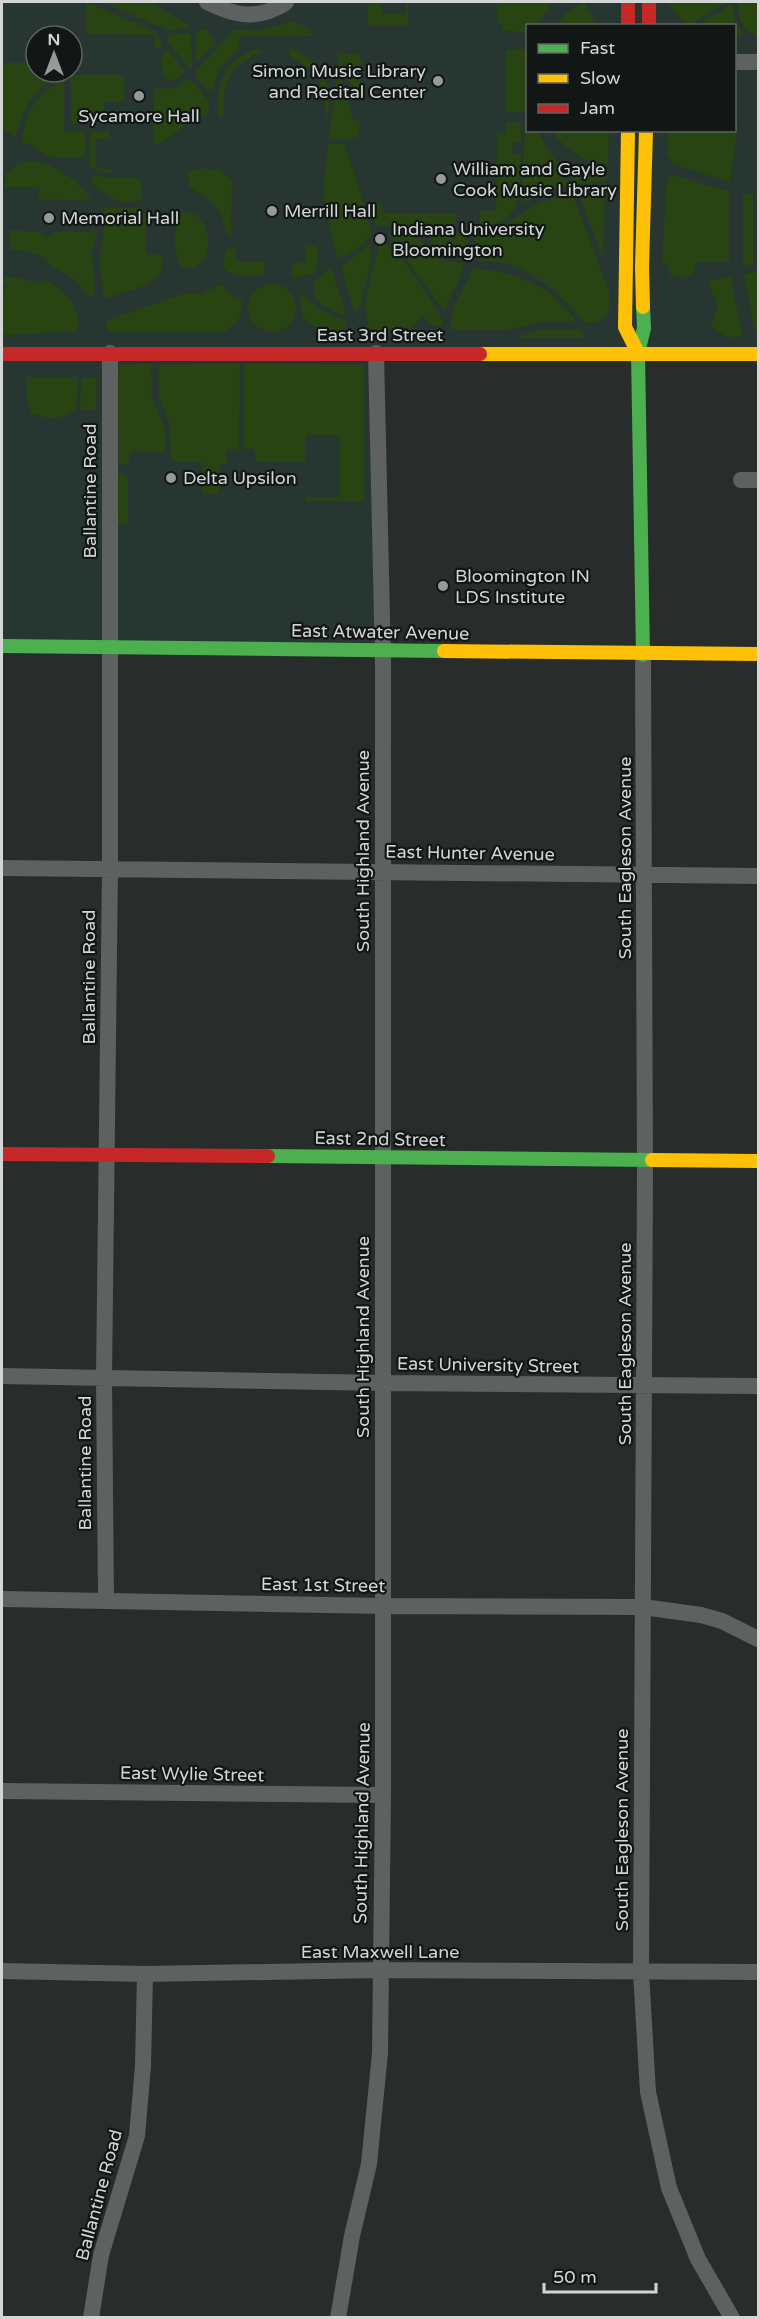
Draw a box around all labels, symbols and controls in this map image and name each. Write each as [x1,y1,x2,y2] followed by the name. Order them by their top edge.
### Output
[24,24,84,84] north arrow
[526,24,736,132] legend
[48,30,60,50] text: N
[580,37,615,59] text: Fast
[252,60,426,103] place label: Simon Music Library and Recital Center
[580,67,621,89] text: Slow
[431,74,445,88] marker: Simon Music Library and Recital Center
[132,89,146,103] marker: Sycamore Hall
[580,97,615,119] text: Jam
[78,105,200,127] place label: Sycamore Hall
[453,158,617,201] place label: William and Gayle Cook Music Library
[434,172,448,186] marker: William and Gayle Cook Music Library
[284,200,376,222] place label: Merrill Hall
[265,204,279,218] marker: Merrill Hall
[61,207,179,229] place label: Memorial Hall
[42,211,56,225] marker: Memorial Hall
[392,218,545,261] place label: Indiana University Bloomington
[373,232,387,246] marker: Indiana University Bloomington
[316,324,444,346] street label: East 3rd Street
[79,424,101,558] street label: Ballantine Road
[183,467,297,489] place label: Delta Upsilon
[164,471,178,485] marker: Delta Upsilon
[455,565,590,608] place label: Bloomington IN LDS Institute
[436,579,450,593] marker: Bloomington IN LDS Institute
[291,619,469,645] street label: East Atwater Avenue
[352,750,374,952] street label: South Highland Avenue
[614,757,636,959] street label: South Eagleson Avenue
[385,841,555,865] street label: East Hunter Avenue
[78,910,100,1044] street label: Ballantine Road
[314,1127,446,1151] street label: East 2nd Street
[352,1236,374,1438] street label: South Highland Avenue
[614,1243,636,1445] street label: South Eagleson Avenue
[397,1352,580,1378] street label: East University Street
[74,1396,96,1530] street label: Ballantine Road
[261,1573,386,1597] street label: East 1st Street
[349,1722,375,1924] street label: South Highland Avenue
[611,1729,633,1931] street label: South Eagleson Avenue
[120,1762,265,1786] street label: East Wylie Street
[301,1941,459,1963] street label: East Maxwell Lane
[71,2127,127,2263] street label: Ballantine Road
[544,2256,656,2294] scale bar
[553,2266,597,2288] text: 50 m

